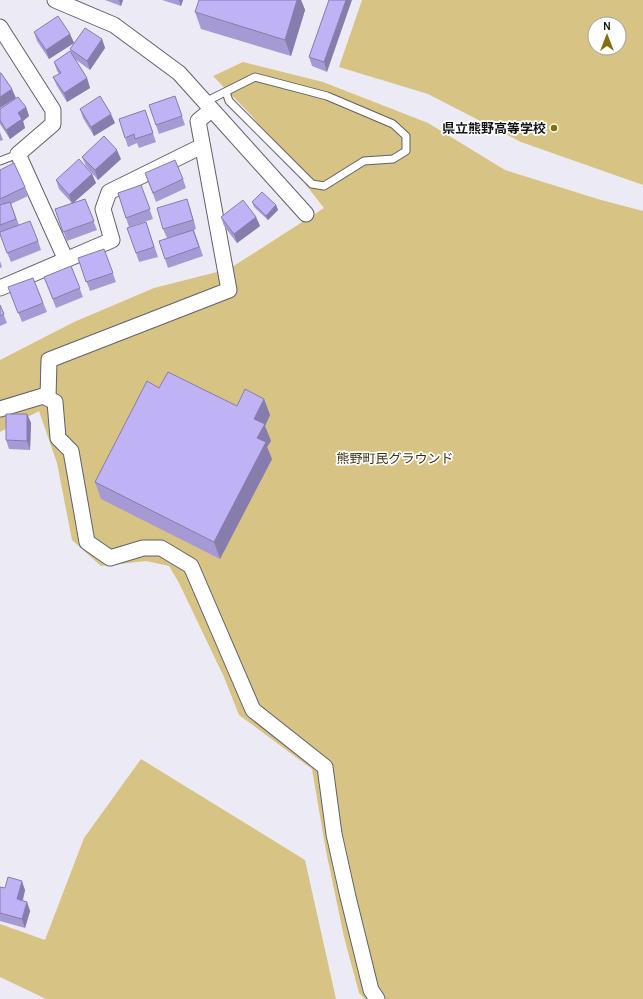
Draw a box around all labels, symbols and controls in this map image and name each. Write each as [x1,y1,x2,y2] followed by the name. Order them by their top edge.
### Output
[587,16,627,56] north arrow
[603,20,611,33] text: N
[442,121,546,136] place label: 県立熊野高等学校
[549,123,559,133] marker: 県立熊野高等学校
[336,451,454,466] park label: 熊野町民グラウンド

